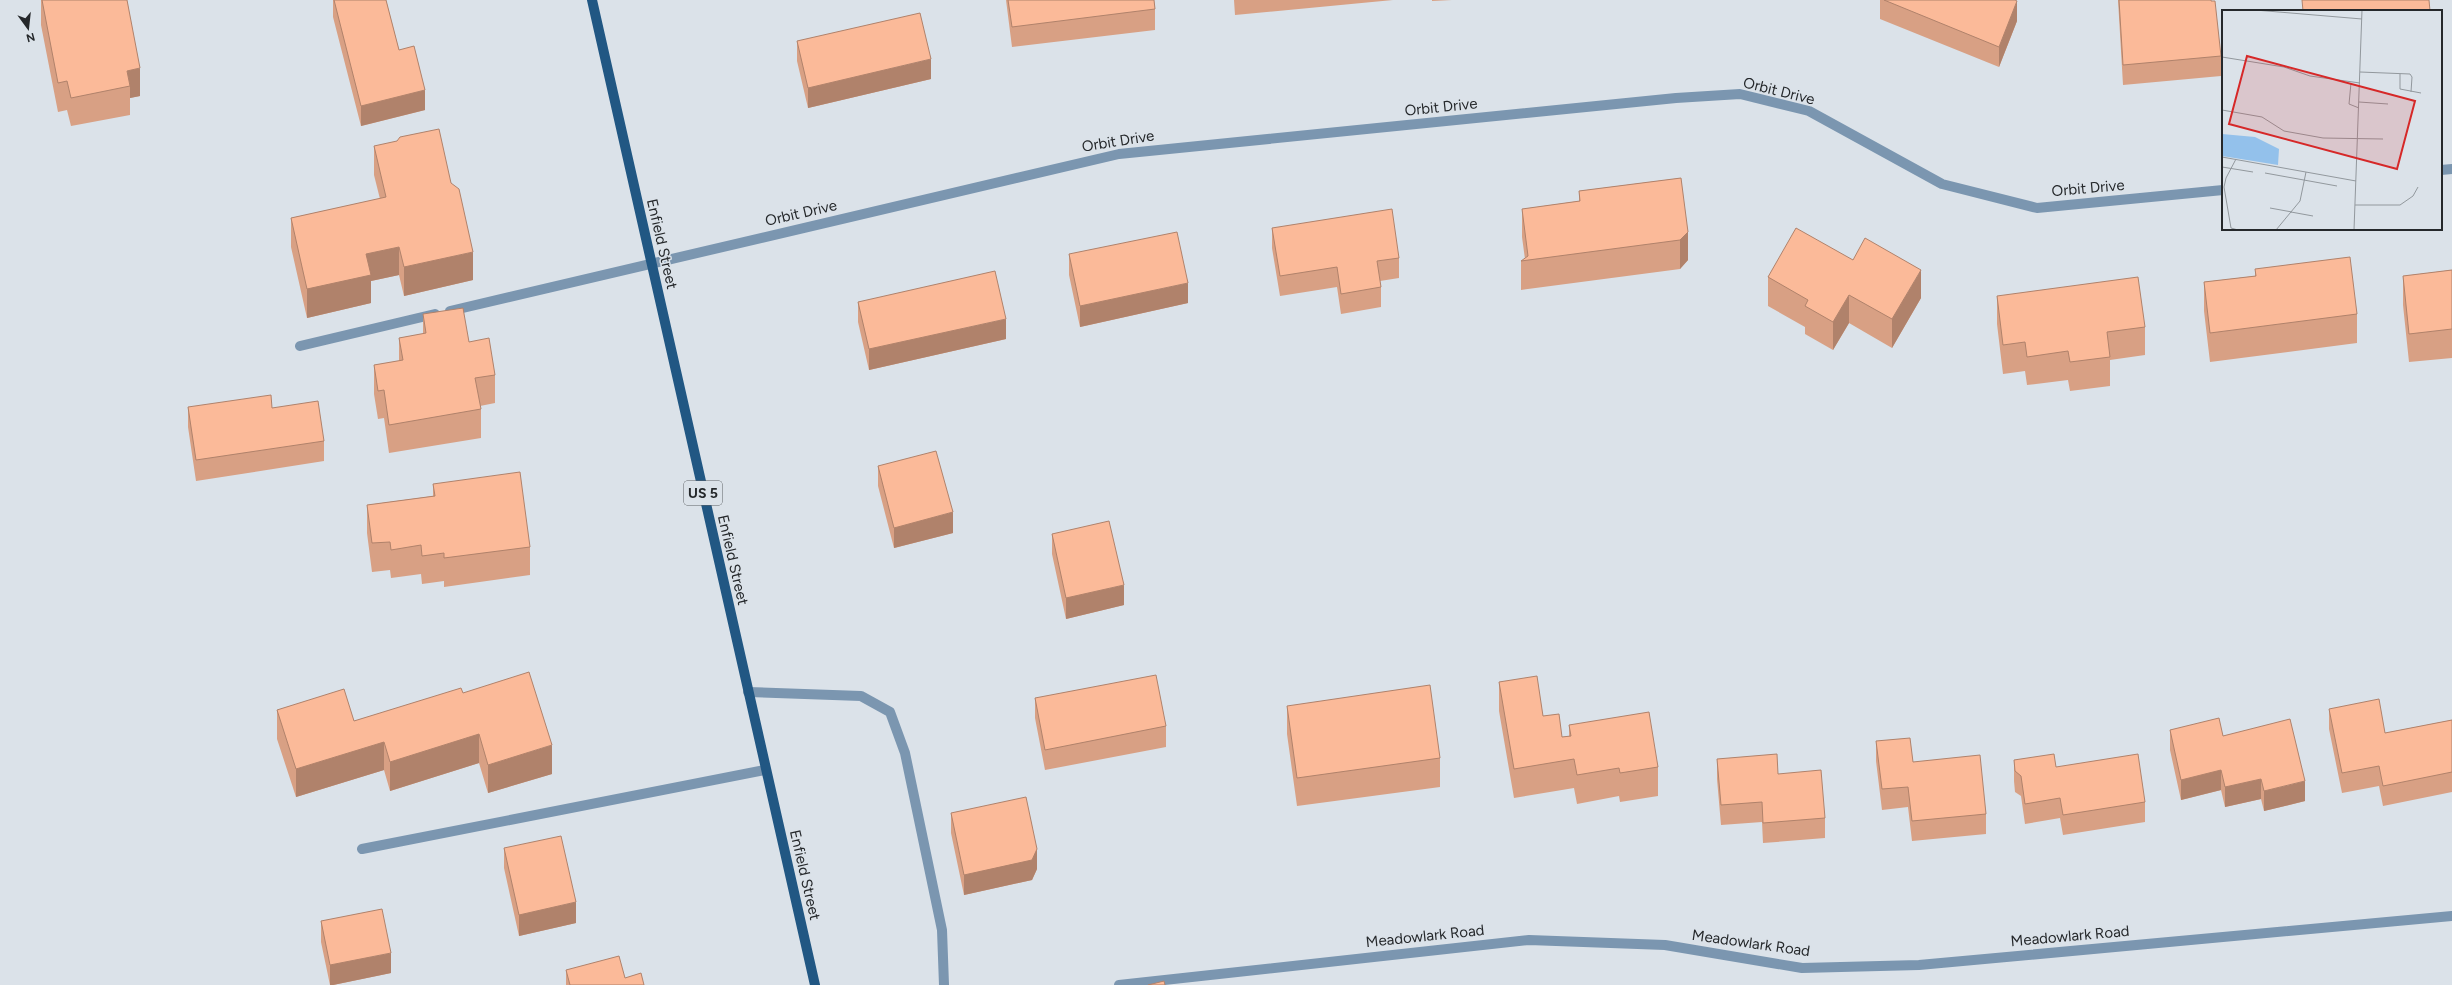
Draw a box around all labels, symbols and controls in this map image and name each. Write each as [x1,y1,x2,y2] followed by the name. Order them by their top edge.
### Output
[8,8,48,48] north arrow
[2222,10,2442,230] inset map
[25,30,36,45] text: N
[1741,73,1817,109] street label: Orbit Drive
[1404,94,1478,120] street label: Orbit Drive
[1081,126,1155,156] street label: Orbit Drive
[2051,176,2125,200] street label: Orbit Drive
[763,196,839,230] street label: Orbit Drive
[643,197,681,291] street label: Enfield Street
[684,481,722,505] road number: US 5
[714,513,752,607] street label: Enfield Street
[786,828,824,922] street label: Enfield Street
[1365,921,1485,951] street label: Meadowlark Road
[2010,922,2130,950] street label: Meadowlark Road
[1691,926,1811,960] street label: Meadowlark Road

